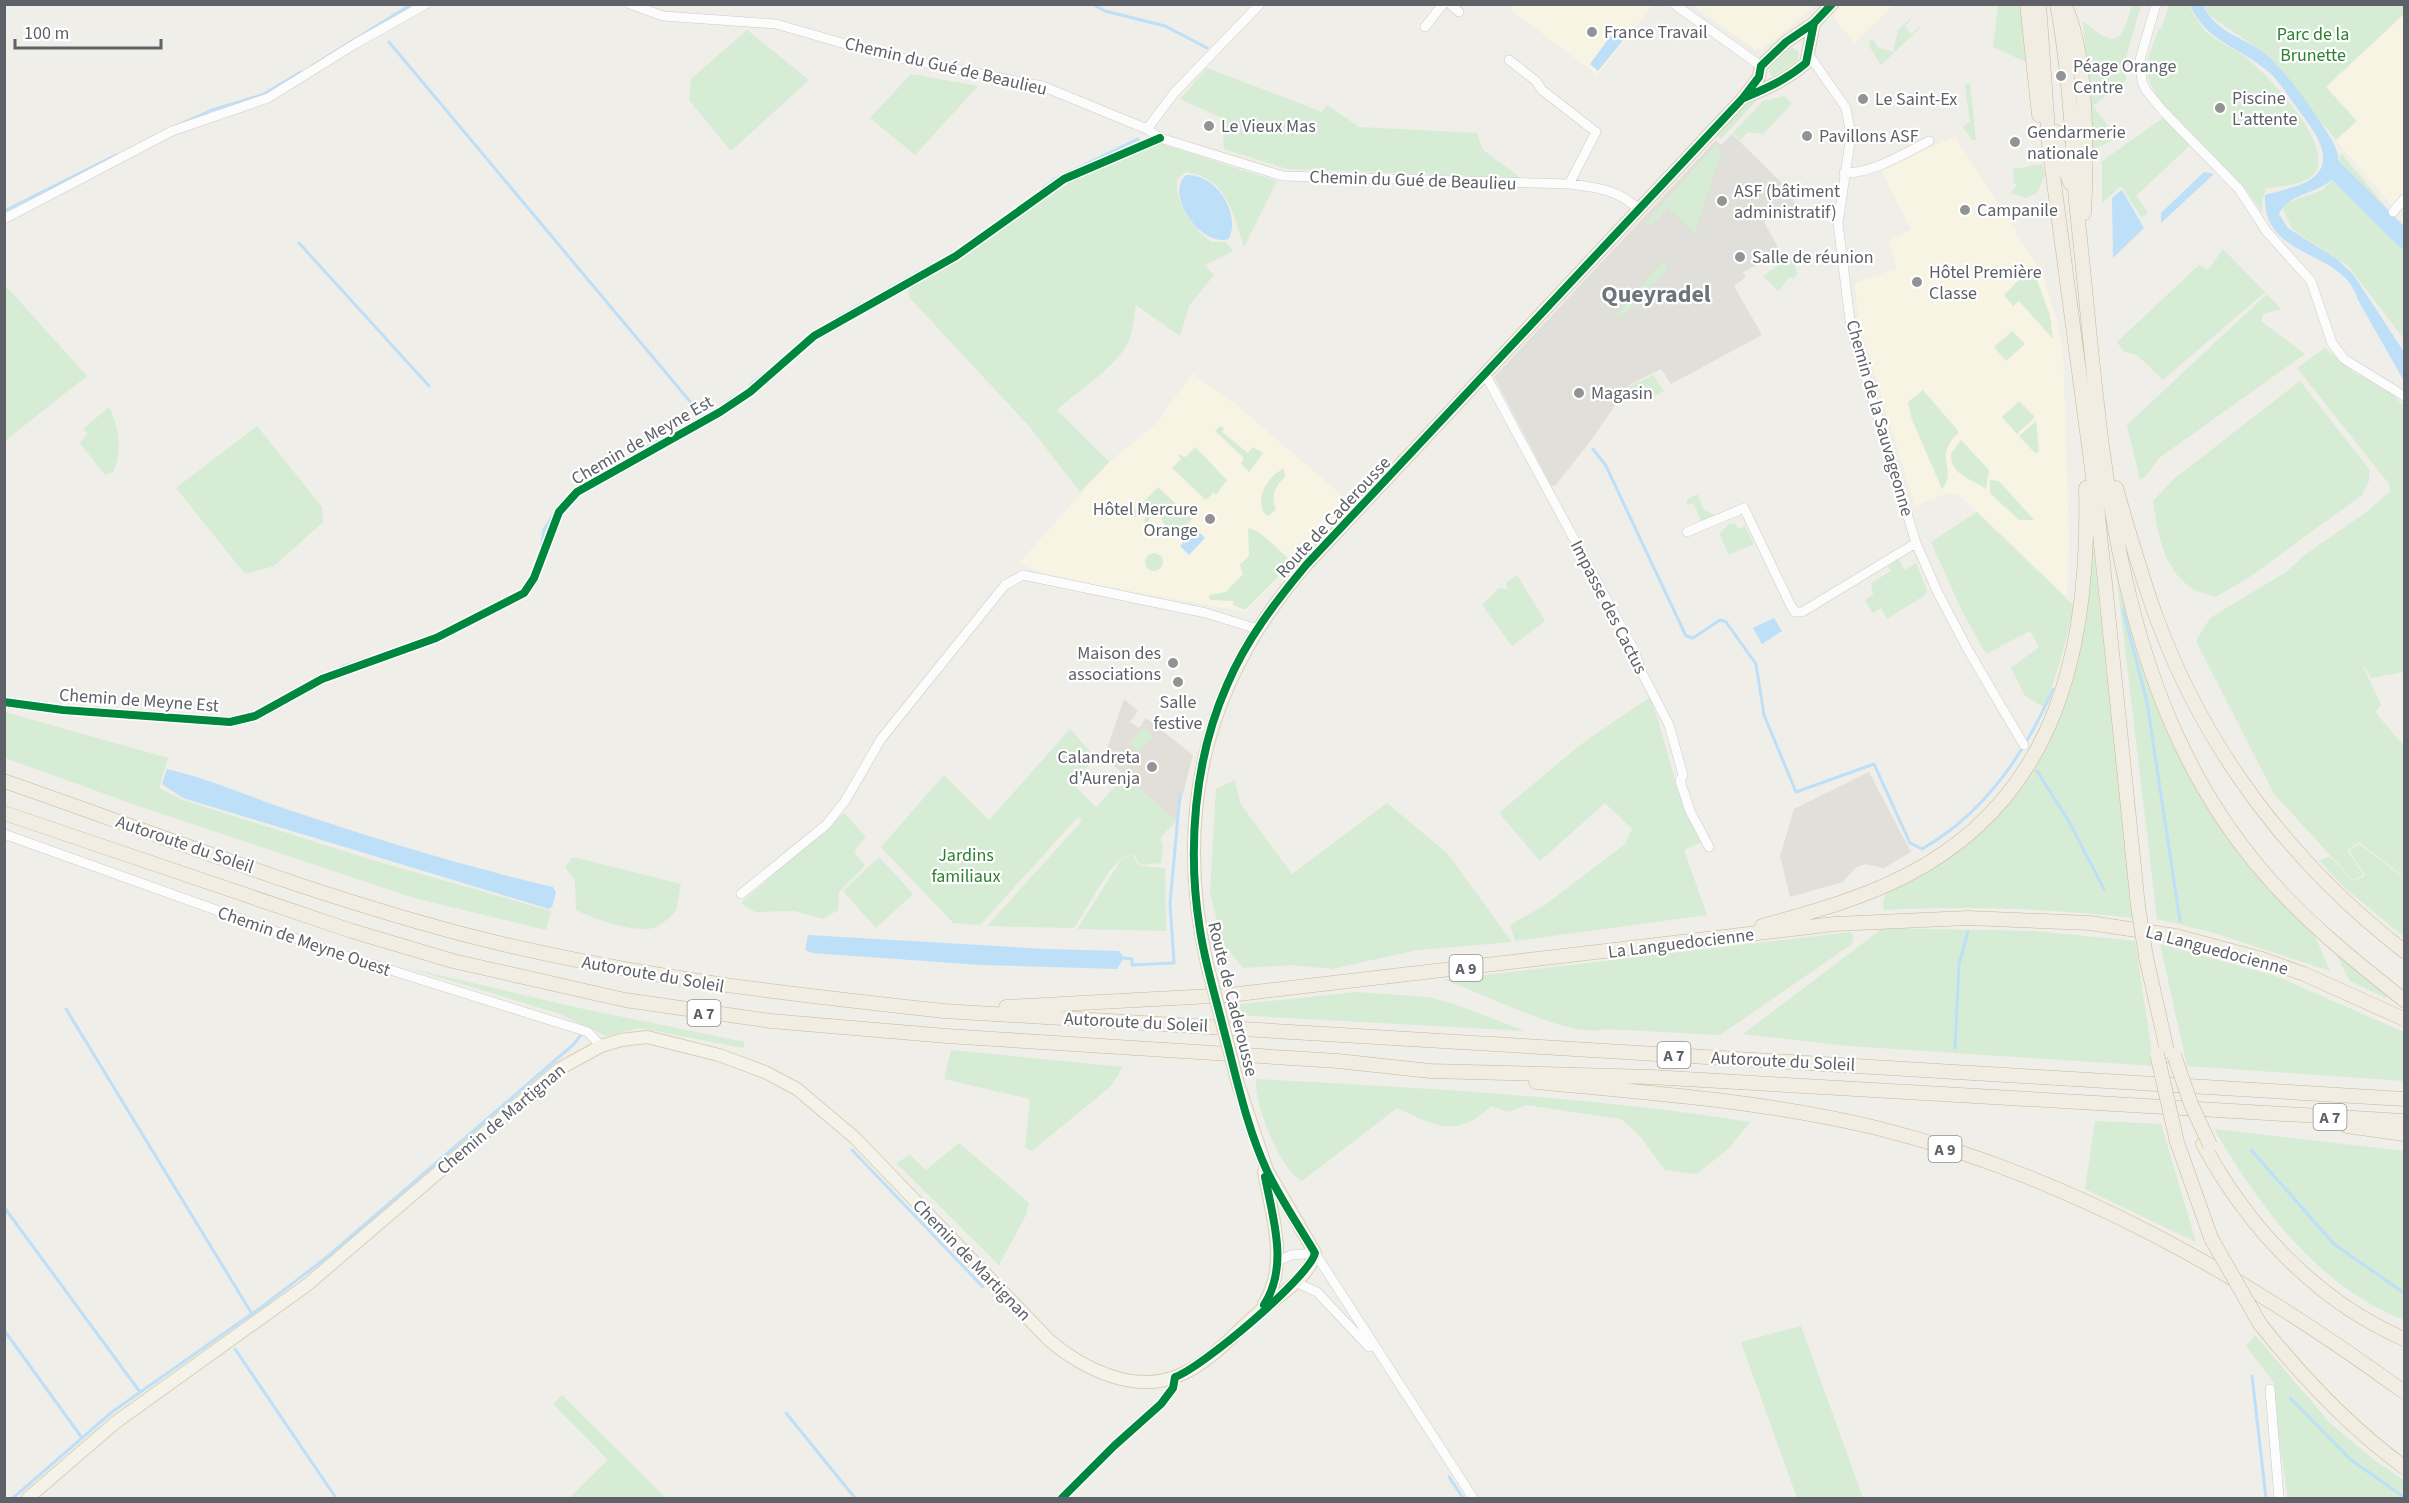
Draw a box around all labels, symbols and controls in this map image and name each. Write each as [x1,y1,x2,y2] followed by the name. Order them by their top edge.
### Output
[15,12,160,50] scale bar
[1604,20,1707,45] place label: France Travail
[24,21,69,46] text: 100 m
[2277,22,2349,68] park label: Parc de la Brunette
[1585,25,1599,39] marker: France Travail
[842,31,1050,102] street label: Chemin du Gué de Beaulieu
[2073,54,2176,100] place label: Péage Orange Centre
[2054,69,2068,83] marker: Péage Orange Centre
[2232,86,2298,132] place label: Piscine L'attente
[1875,87,1957,112] place label: Le Saint-Ex
[1856,92,1870,106] marker: Le Saint-Ex
[2213,101,2227,115] marker: Piscine L'attente
[1221,114,1316,139] place label: Le Vieux Mas
[1202,119,1216,133] marker: Le Vieux Mas
[2027,120,2126,166] place label: Gendarmerie nationale
[1819,124,1919,149] place label: Pavillons ASF
[1800,129,1814,143] marker: Pavillons ASF
[2008,135,2022,149] marker: Gendarmerie nationale
[1309,164,1517,197] street label: Chemin du Gué de Beaulieu
[1734,179,1840,225] place label: ASF (bâtiment administratif)
[1715,194,1729,208] marker: ASF (bâtiment administratif)
[1977,198,2058,223] place label: Campanile
[1958,203,1972,217] marker: Campanile
[1752,245,1874,270] place label: Salle de réunion
[1733,250,1747,264] marker: Salle de réunion
[1929,260,2042,306] place label: Hôtel Première Classe
[1910,275,1924,289] marker: Hôtel Première Classe
[1601,277,1711,312] district label: Queyradel
[1839,317,1920,519] street label: Chemin de la Sauvageonne
[1591,381,1653,406] place label: Magasin
[1572,386,1586,400] marker: Magasin
[567,390,718,491] street label: Chemin de Meyne Est
[1270,451,1397,584] street label: Route de Caderousse
[1093,497,1198,543] place label: Hôtel Mercure Orange
[1203,512,1217,526] marker: Hôtel Mercure Orange
[1564,536,1653,678] street label: Impasse des Cactus
[1068,641,1161,687] place label: Maison des associations
[1166,656,1180,670] marker: Maison des associations
[1171,675,1185,689] marker: Salle festive
[58,682,220,719] street label: Chemin de Meyne Est
[1154,690,1203,736] place label: Salle festive
[1058,745,1140,791] place label: Calandreta d'Aurenja
[1145,760,1159,774] marker: Calandreta d'Aurenja
[113,809,257,880] street label: Autoroute du Soleil
[931,843,1001,889] park label: Jardins familiaux
[214,900,394,983] street label: Chemin de Meyne Ouest
[1201,919,1264,1079] street label: Route de Caderousse
[2143,919,2291,982] street label: La Languedocienne
[1607,922,1756,965] street label: La Languedocienne
[580,950,726,999] street label: Autoroute du Soleil
[1450,955,1482,981] road number: A 9
[688,1000,720,1026] road number: A 7
[1063,1006,1209,1039] street label: Autoroute du Soleil
[1658,1042,1690,1068] road number: A 7
[1710,1045,1856,1078] street label: Autoroute du Soleil
[432,1058,571,1181] street label: Chemin de Martignan
[2314,1104,2346,1130] road number: A 7
[1928,1136,1962,1162] road number: A 9
[907,1194,1037,1327] street label: Chemin de Martignan

